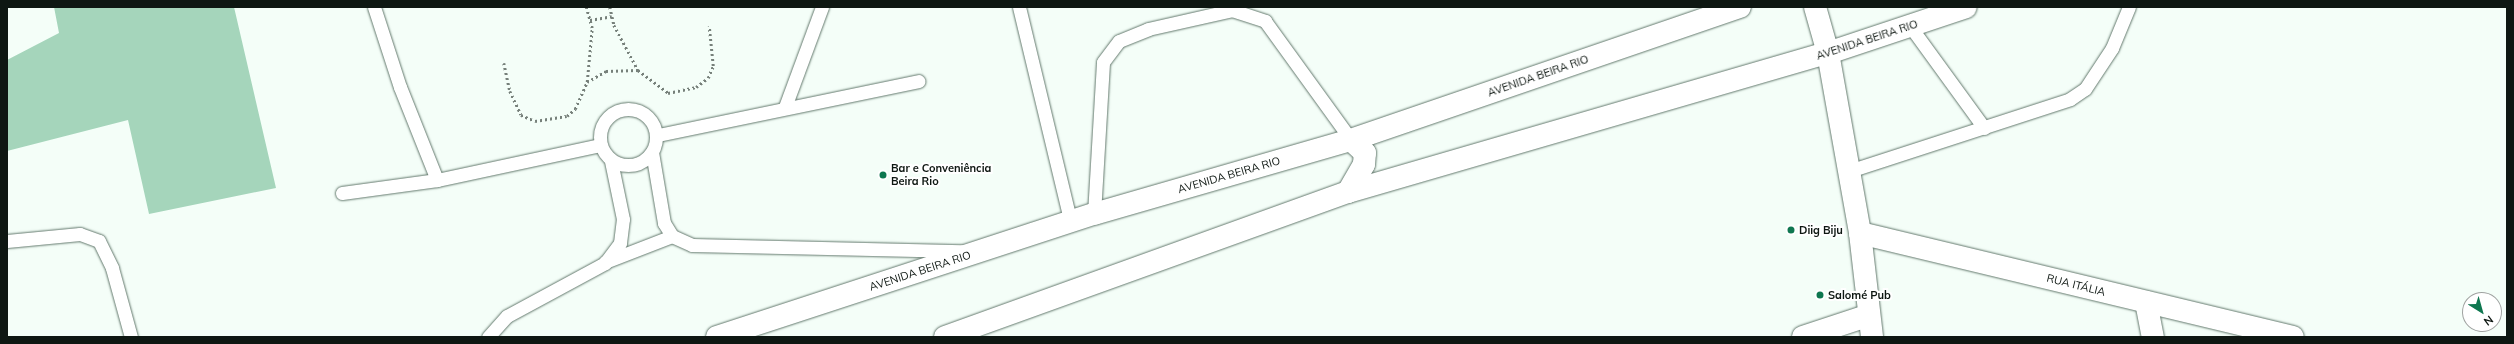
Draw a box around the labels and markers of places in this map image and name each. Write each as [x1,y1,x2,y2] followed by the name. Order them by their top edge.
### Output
[891,162,991,188] place label: Bar e Conveniência Beira Rio
[878,170,888,180] marker: Bar e Conveniência Beira Rio
[1799,223,1843,237] place label: Diig Biju
[1786,225,1796,235] marker: Diig Biju
[1828,288,1891,302] place label: Salomé Pub
[1815,290,1825,300] marker: Salomé Pub

